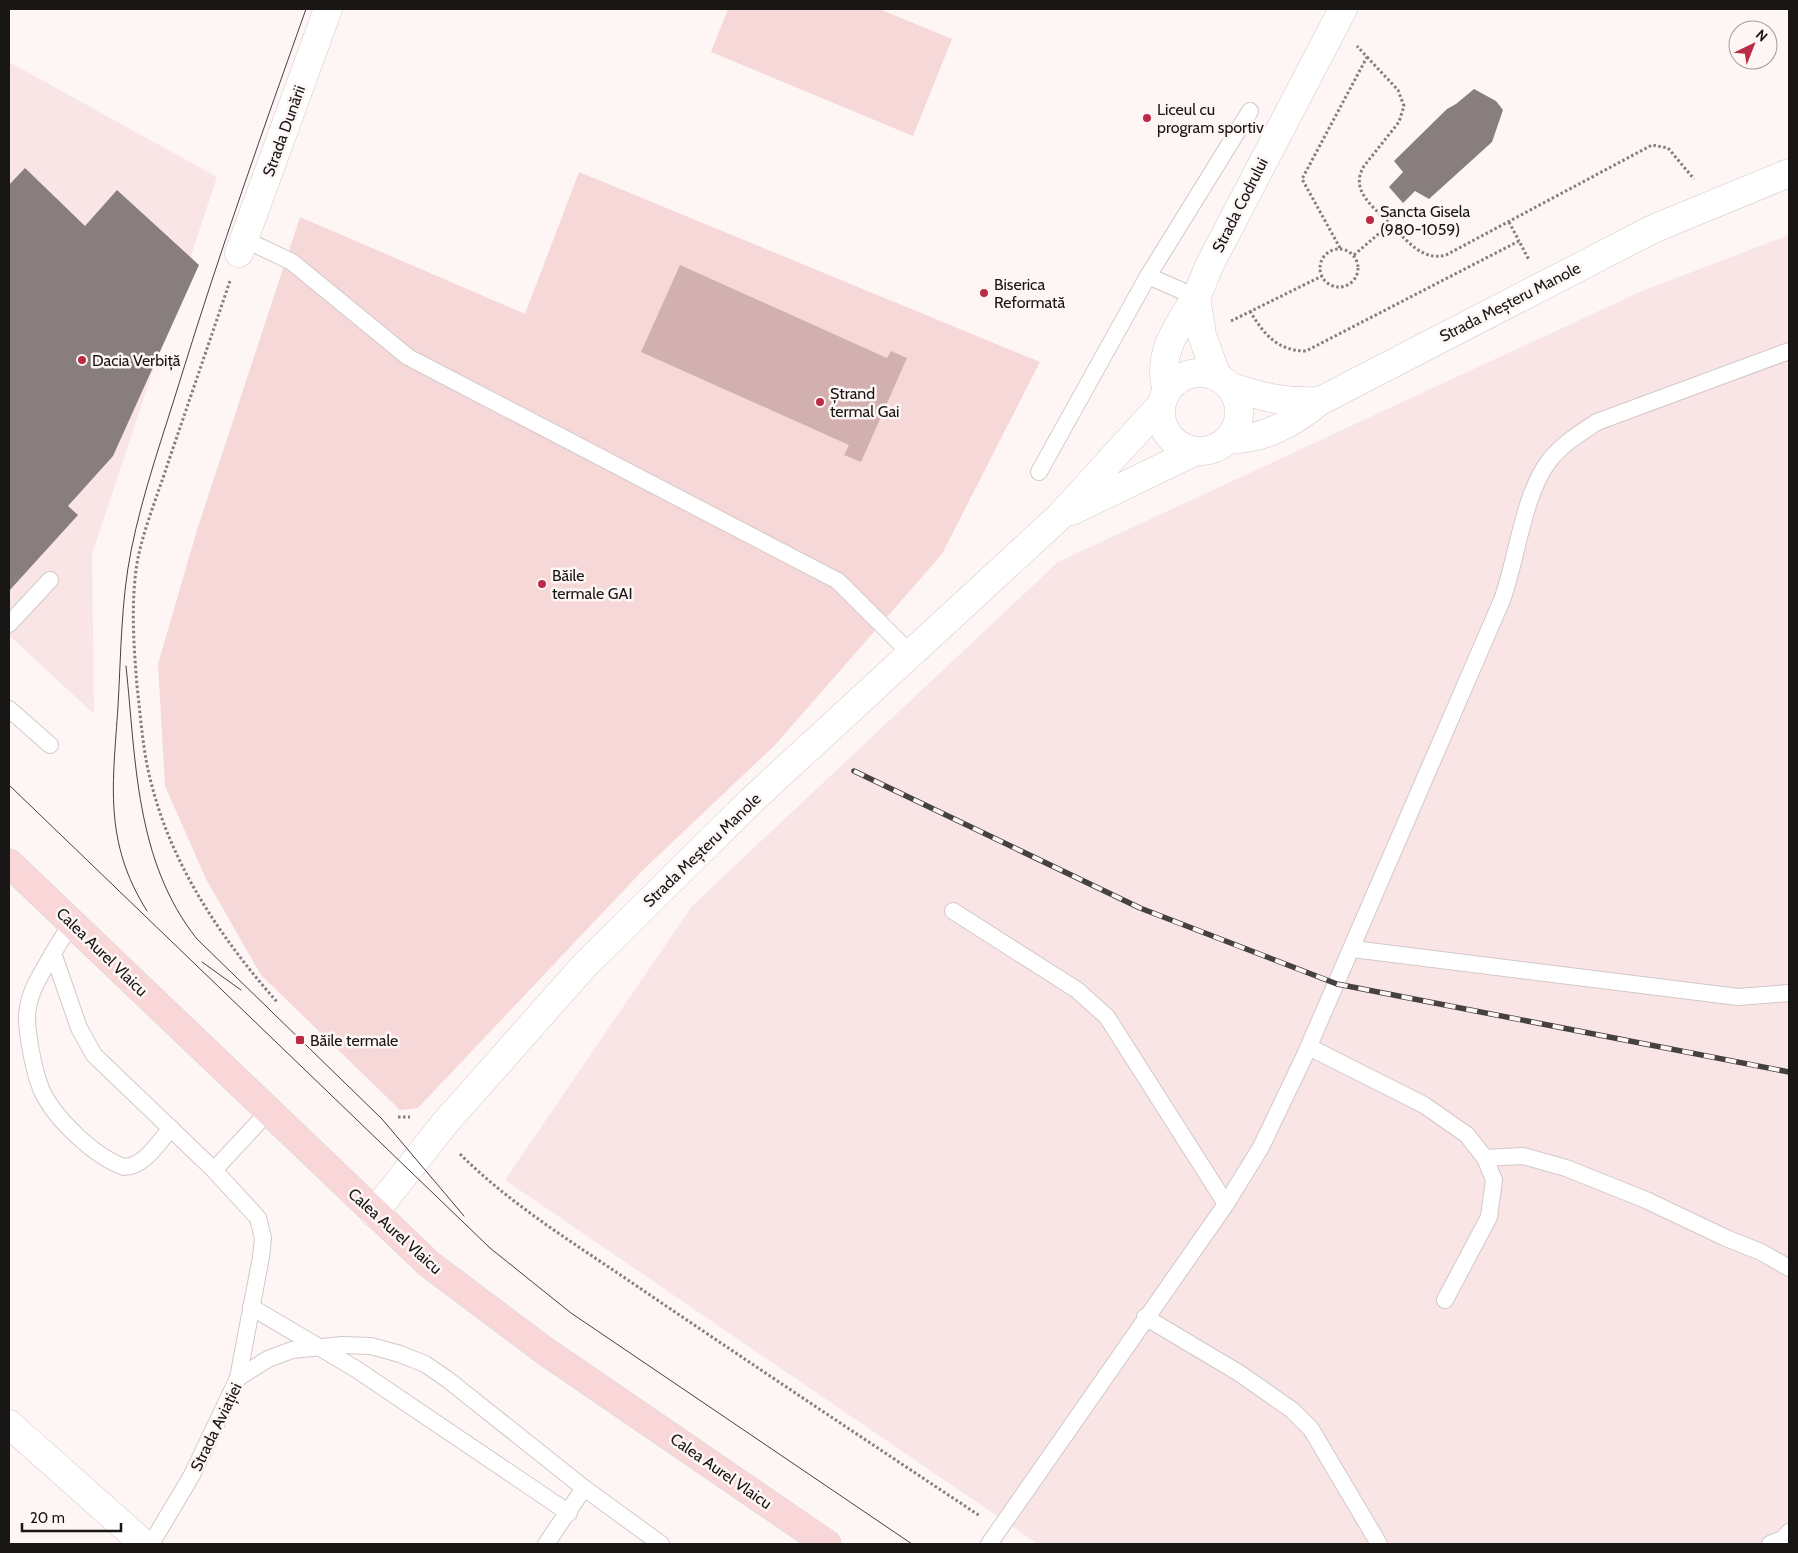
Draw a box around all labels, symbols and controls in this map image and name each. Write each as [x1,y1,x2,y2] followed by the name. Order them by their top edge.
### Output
[1728,20,1778,70] north arrow
[1752,26,1772,45] text: N
[259,83,309,179] street label: Strada Dunării
[1157,100,1264,137] place label: Liceul cu program sportiv
[1141,112,1153,124] marker: Liceul cu program sportiv
[1208,155,1272,255] street label: Strada Codrului
[1380,202,1471,239] place label: Sancta Gisela (980-1059)
[1364,214,1376,226] marker: Sancta Gisela (980-1059)
[1436,258,1584,347] street label: Strada Meșteru Manole
[994,275,1065,312] place label: Biserica Reformată
[978,287,990,299] marker: Biserica Reformată
[92,351,181,371] place label: Dacia Verbiță
[76,354,88,366] marker: Dacia Verbiță
[830,384,900,421] place label: Ștrand termal Gai
[814,396,826,408] marker: Ștrand termal Gai
[552,566,632,603] place label: Băile termale GAI
[536,578,548,590] marker: Băile termale GAI
[639,789,765,912] street label: Strada Meșteru Manole
[52,904,152,1000] street label: Calea Aurel Vlaicu
[310,1031,398,1050] place label: Băile termale
[294,1034,306,1046] marker: Băile termale
[344,1184,446,1278] street label: Calea Aurel Vlaicu
[186,1380,246,1475] street label: Strada Aviației
[667,1429,775,1513] street label: Calea Aurel Vlaicu
[22,1500,121,1532] scale bar
[30,1509,65,1527] text: 20 m

